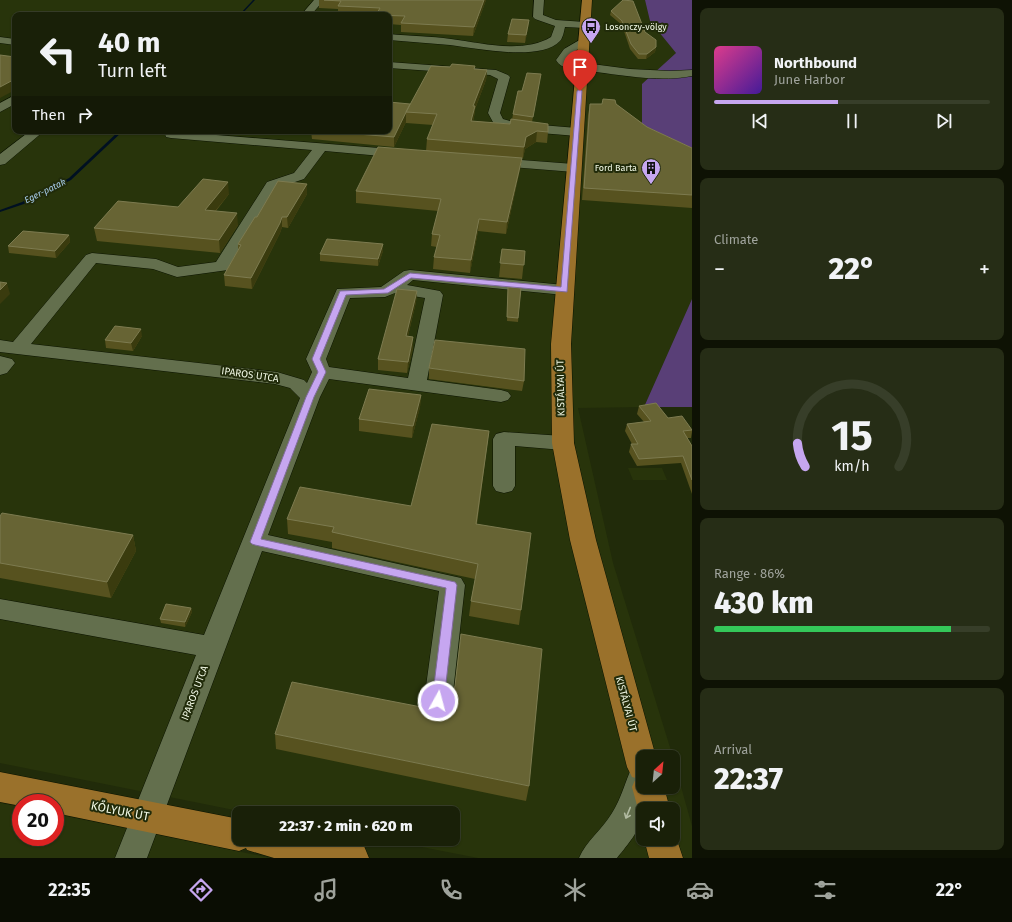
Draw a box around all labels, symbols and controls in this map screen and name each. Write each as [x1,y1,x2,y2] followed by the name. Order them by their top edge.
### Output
[580,16,602,44] bus stop icon: Losonczy-völgy
[605,22,667,32] place label: Losonczy-völgy
[98,26,161,59] text: 40 m
[32,28,84,80] icon: left
[563,50,597,91] pin
[774,54,857,72] text: Northbound
[569,56,591,78] icon: arrive
[98,60,167,82] text: Turn left
[774,72,845,87] text: June Harbor
[74,104,96,126] icon: right
[32,106,66,124] text: Then
[749,110,771,132] icon: previous
[841,110,863,132] icon: pause
[933,110,955,132] icon: next
[640,157,662,185] building icon: Ford Barta
[595,163,637,173] place label: Ford Barta
[23,177,67,205] water label: Eger-patak
[714,232,758,247] text: Climate
[829,251,876,287] text: 22°
[714,256,725,283] text: −
[979,256,990,283] text: +
[552,359,567,416] street label: KISTÁLYAI ÚT
[221,365,280,385] street label: IPAROS UTCA
[831,411,873,461] text: 15
[834,458,870,475] text: km/h
[714,566,785,581] text: Range · 86%
[714,585,813,621] text: 430 km
[179,664,211,722] street label: IPAROS UTCA
[613,675,641,734] street label: KISTÁLYAI ÚT
[417,680,459,722] position arrow
[714,742,752,757] text: Arrival
[636,750,680,794] north arrow
[636,750,680,846] map controls
[714,761,783,797] text: 22:37
[12,794,64,846] speed limit sign: 20
[90,797,151,824] street label: KŐLYUK ÚT
[636,802,680,846] button: sound
[624,806,632,818] one-way arrow
[279,817,413,835] text: 22:37 · 2 min · 620 m
[187,876,215,904] icon: directions
[312,876,340,904] icon: music
[437,876,465,904] icon: phone
[561,876,589,904] icon: climate
[686,876,714,904] icon: car
[811,876,839,904] icon: filters
[48,879,91,901] text: 22:35
[936,879,964,901] text: 22°

